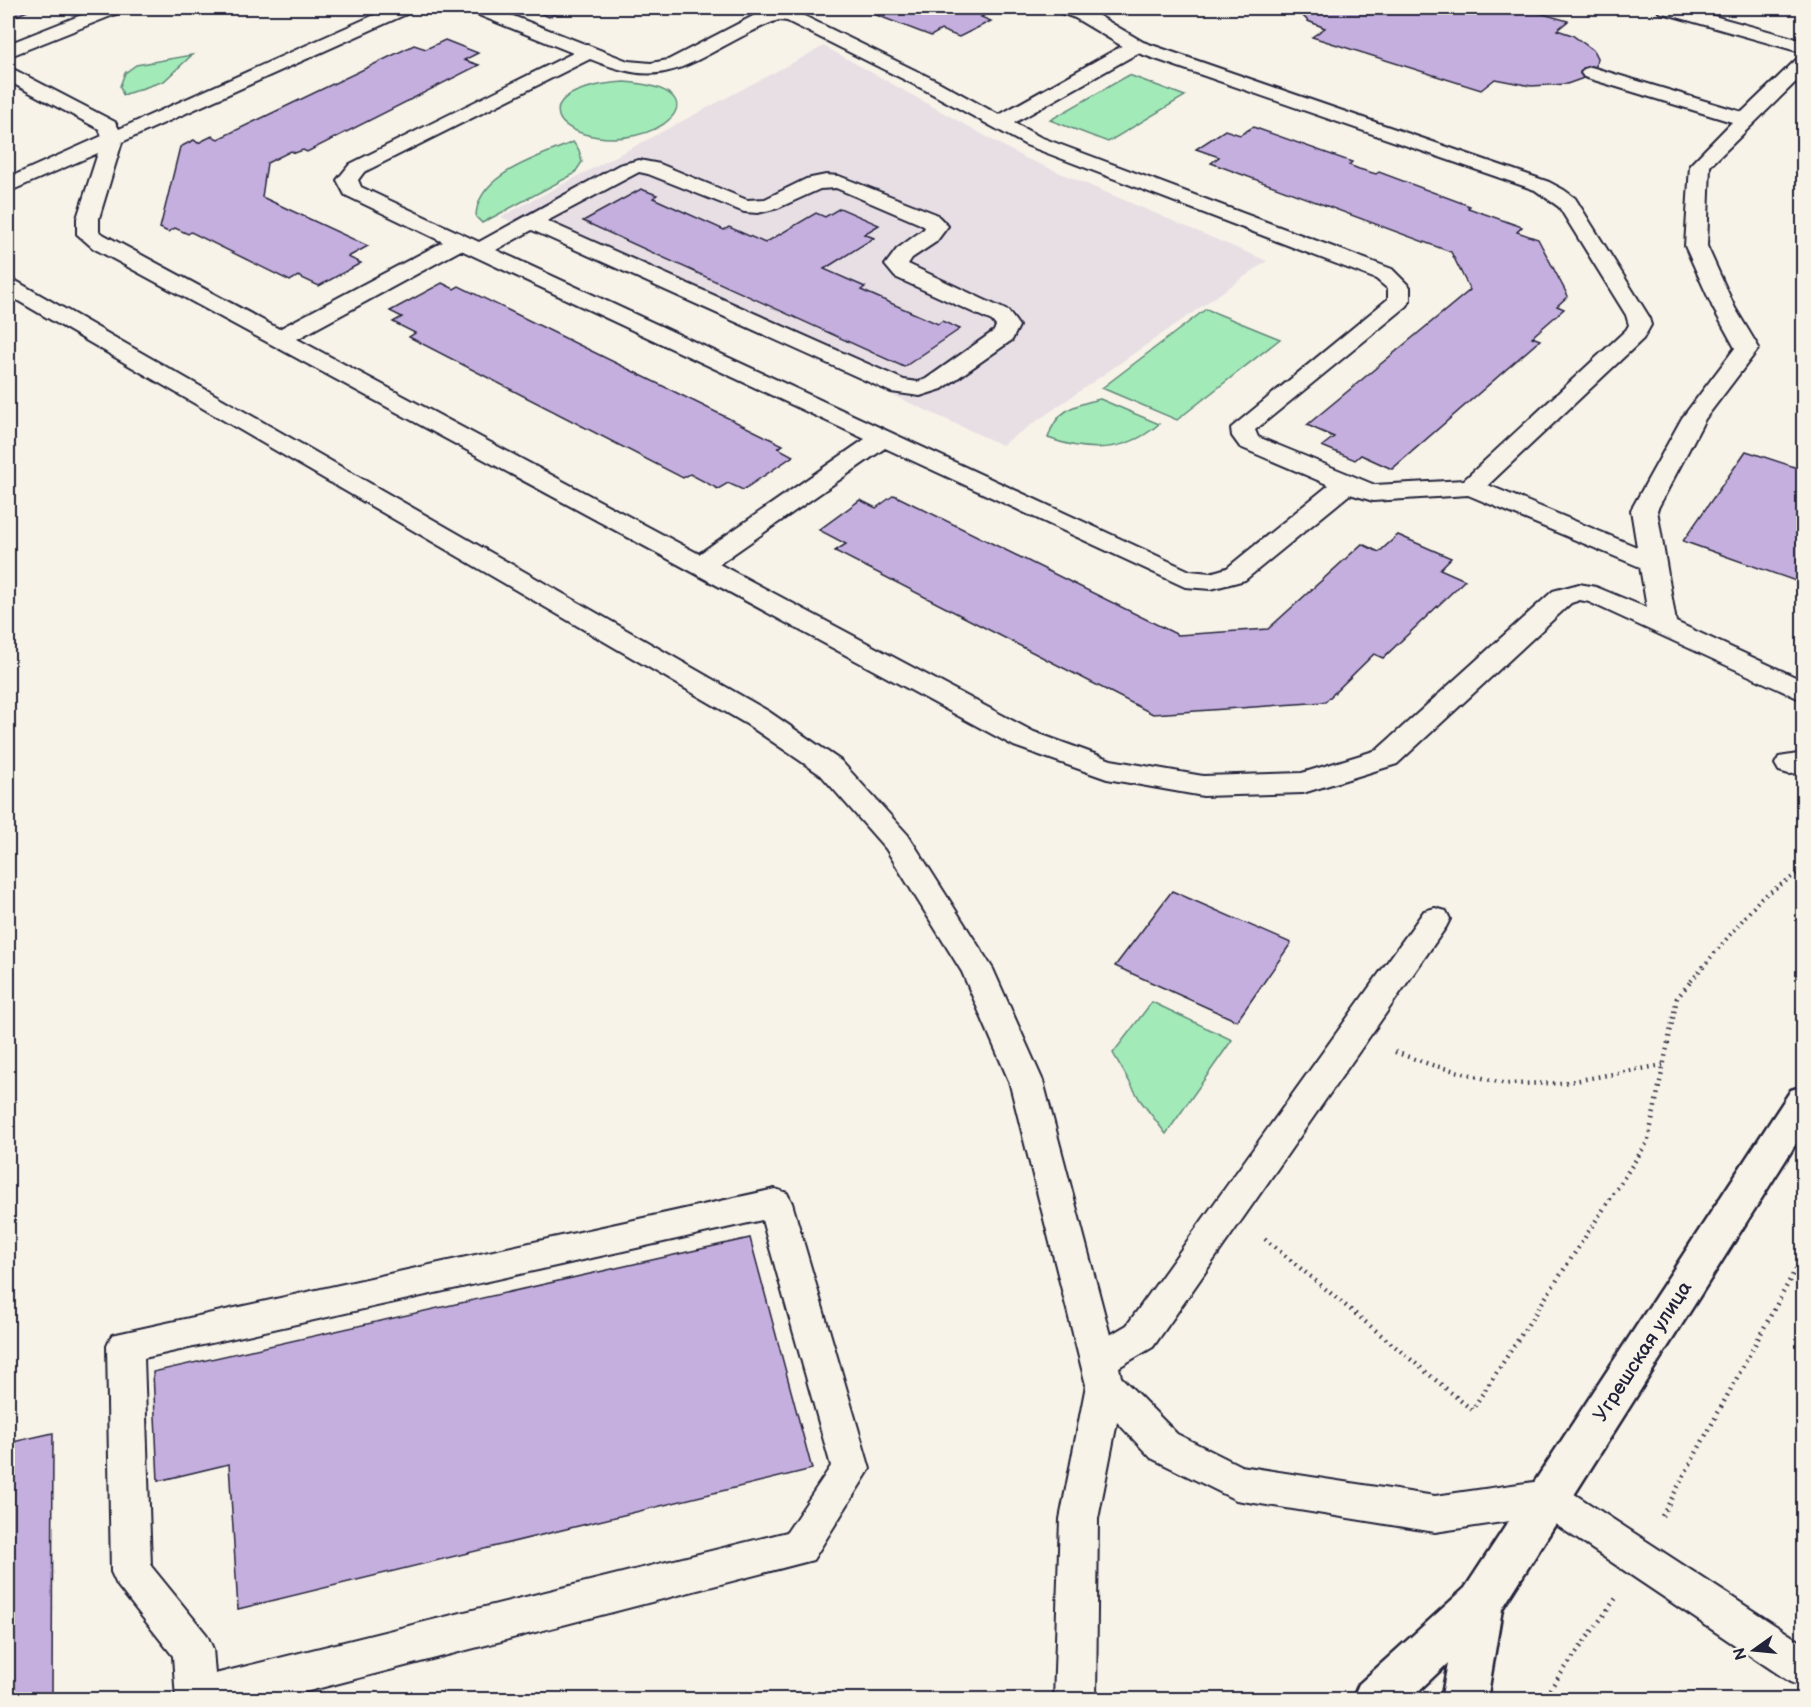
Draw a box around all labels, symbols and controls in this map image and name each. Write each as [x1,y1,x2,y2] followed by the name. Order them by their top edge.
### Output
[1589,1277,1697,1426] street label: Угрешская улица
[1724,1620,1784,1680] north arrow
[1730,1645,1752,1662] text: N

